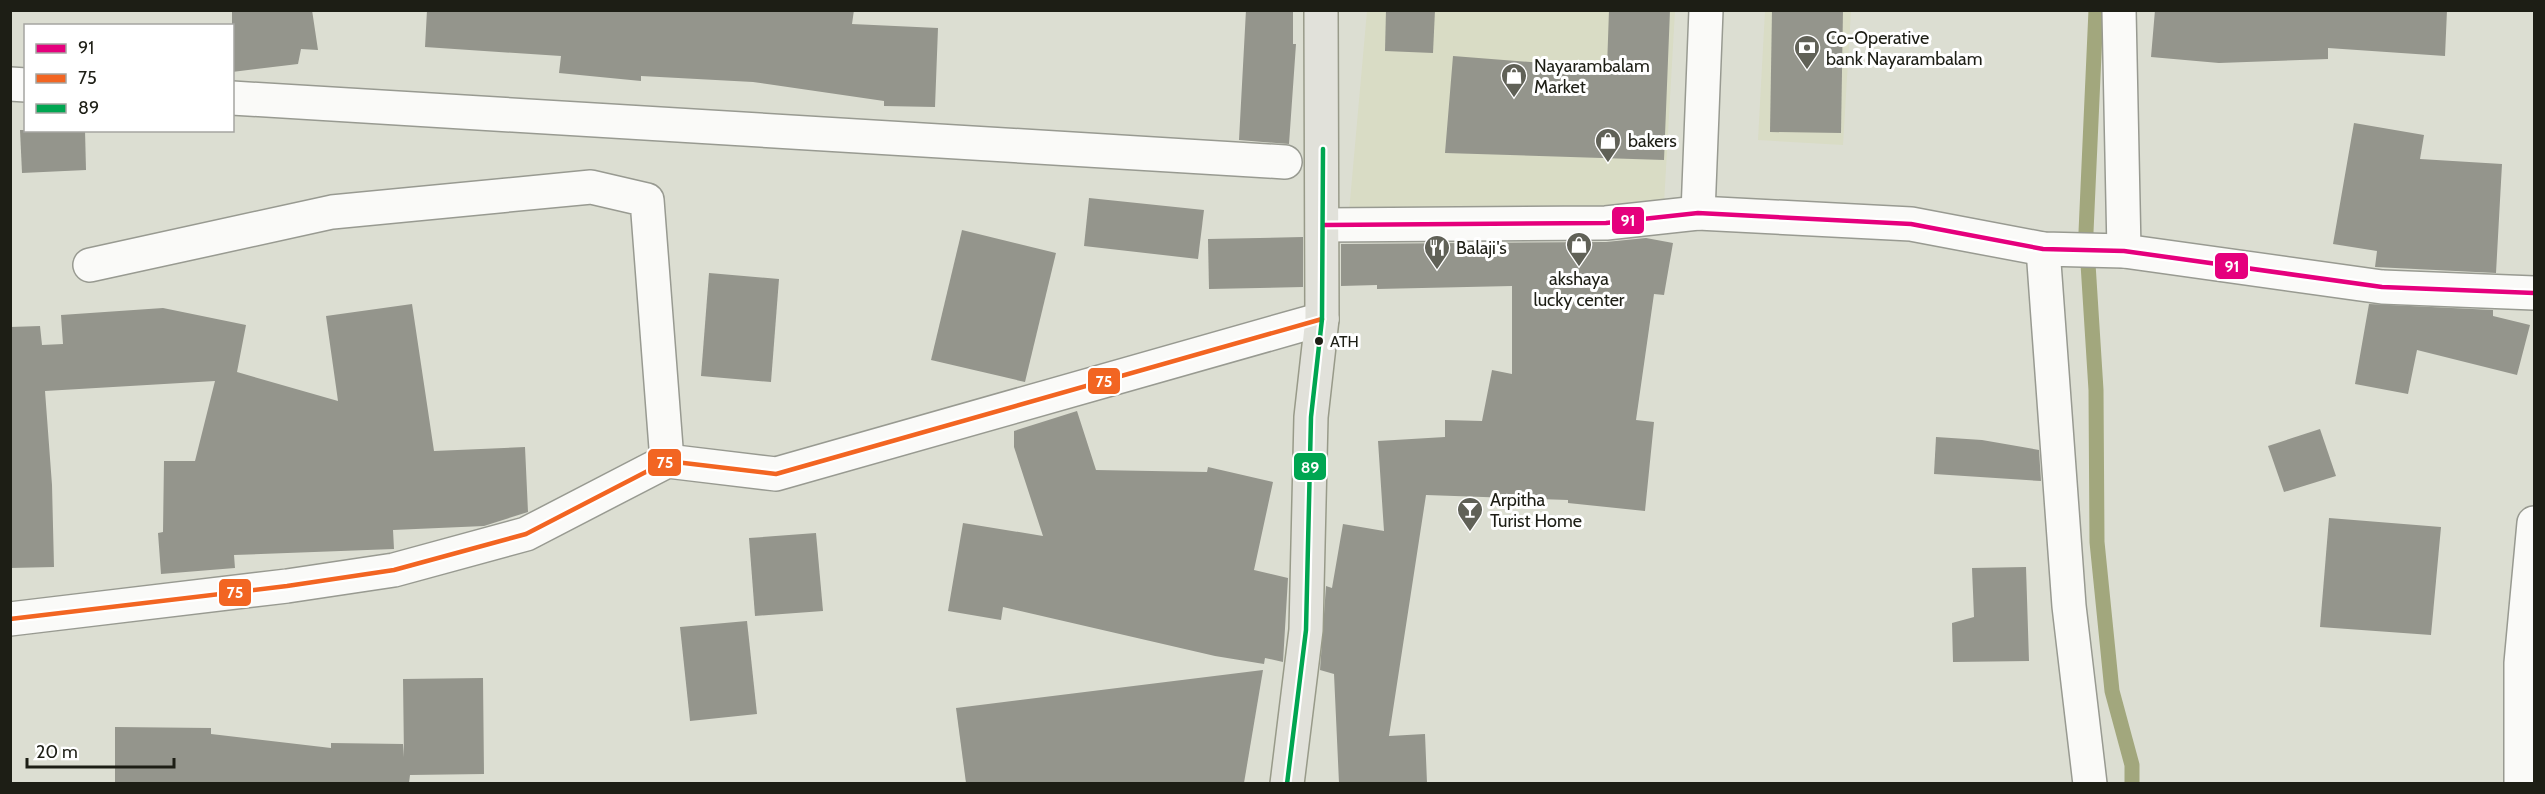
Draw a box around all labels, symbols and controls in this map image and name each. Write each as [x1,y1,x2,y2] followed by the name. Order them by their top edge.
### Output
[24,24,234,132] legend
[1826,27,1983,70] place label: Co-Operative bank Nayarambalam
[1792,33,1822,71] bank icon: Co-Operative bank Nayarambalam
[78,37,94,59] text: 91
[1534,55,1650,98] place label: Nayarambalam Market
[1499,61,1529,99] shop icon: Nayarambalam Market
[78,67,97,89] text: 75
[78,97,99,119] text: 89
[1593,126,1623,164] shop icon: bakers
[1628,130,1677,152] place label: bakers
[1611,206,1645,235] line badge: 91
[1621,211,1635,230] text: 91
[1564,230,1594,268] shop icon: akshaya lucky center
[1422,233,1452,271] restaurant icon: Balaji's
[1456,237,1507,259] place label: Balaji's
[2214,252,2249,280] line badge: 91
[2225,257,2239,276] text: 91
[1533,268,1625,311] place label: akshaya lucky center
[1330,332,1359,351] place label: ATH
[1313,335,1325,347] marker: ATH
[1087,367,1121,395] line badge: 75
[1096,372,1112,391] text: 75
[647,448,682,477] line badge: 75
[1293,452,1327,481] line badge: 89
[657,453,673,472] text: 75
[1301,458,1319,477] text: 89
[1490,489,1582,532] place label: Arpitha Turist Home
[1455,495,1485,533] bar icon: Arpitha Turist Home
[218,578,252,607] line badge: 75
[227,583,243,602] text: 75
[27,731,174,769] scale bar
[36,741,78,763] text: 20 m

